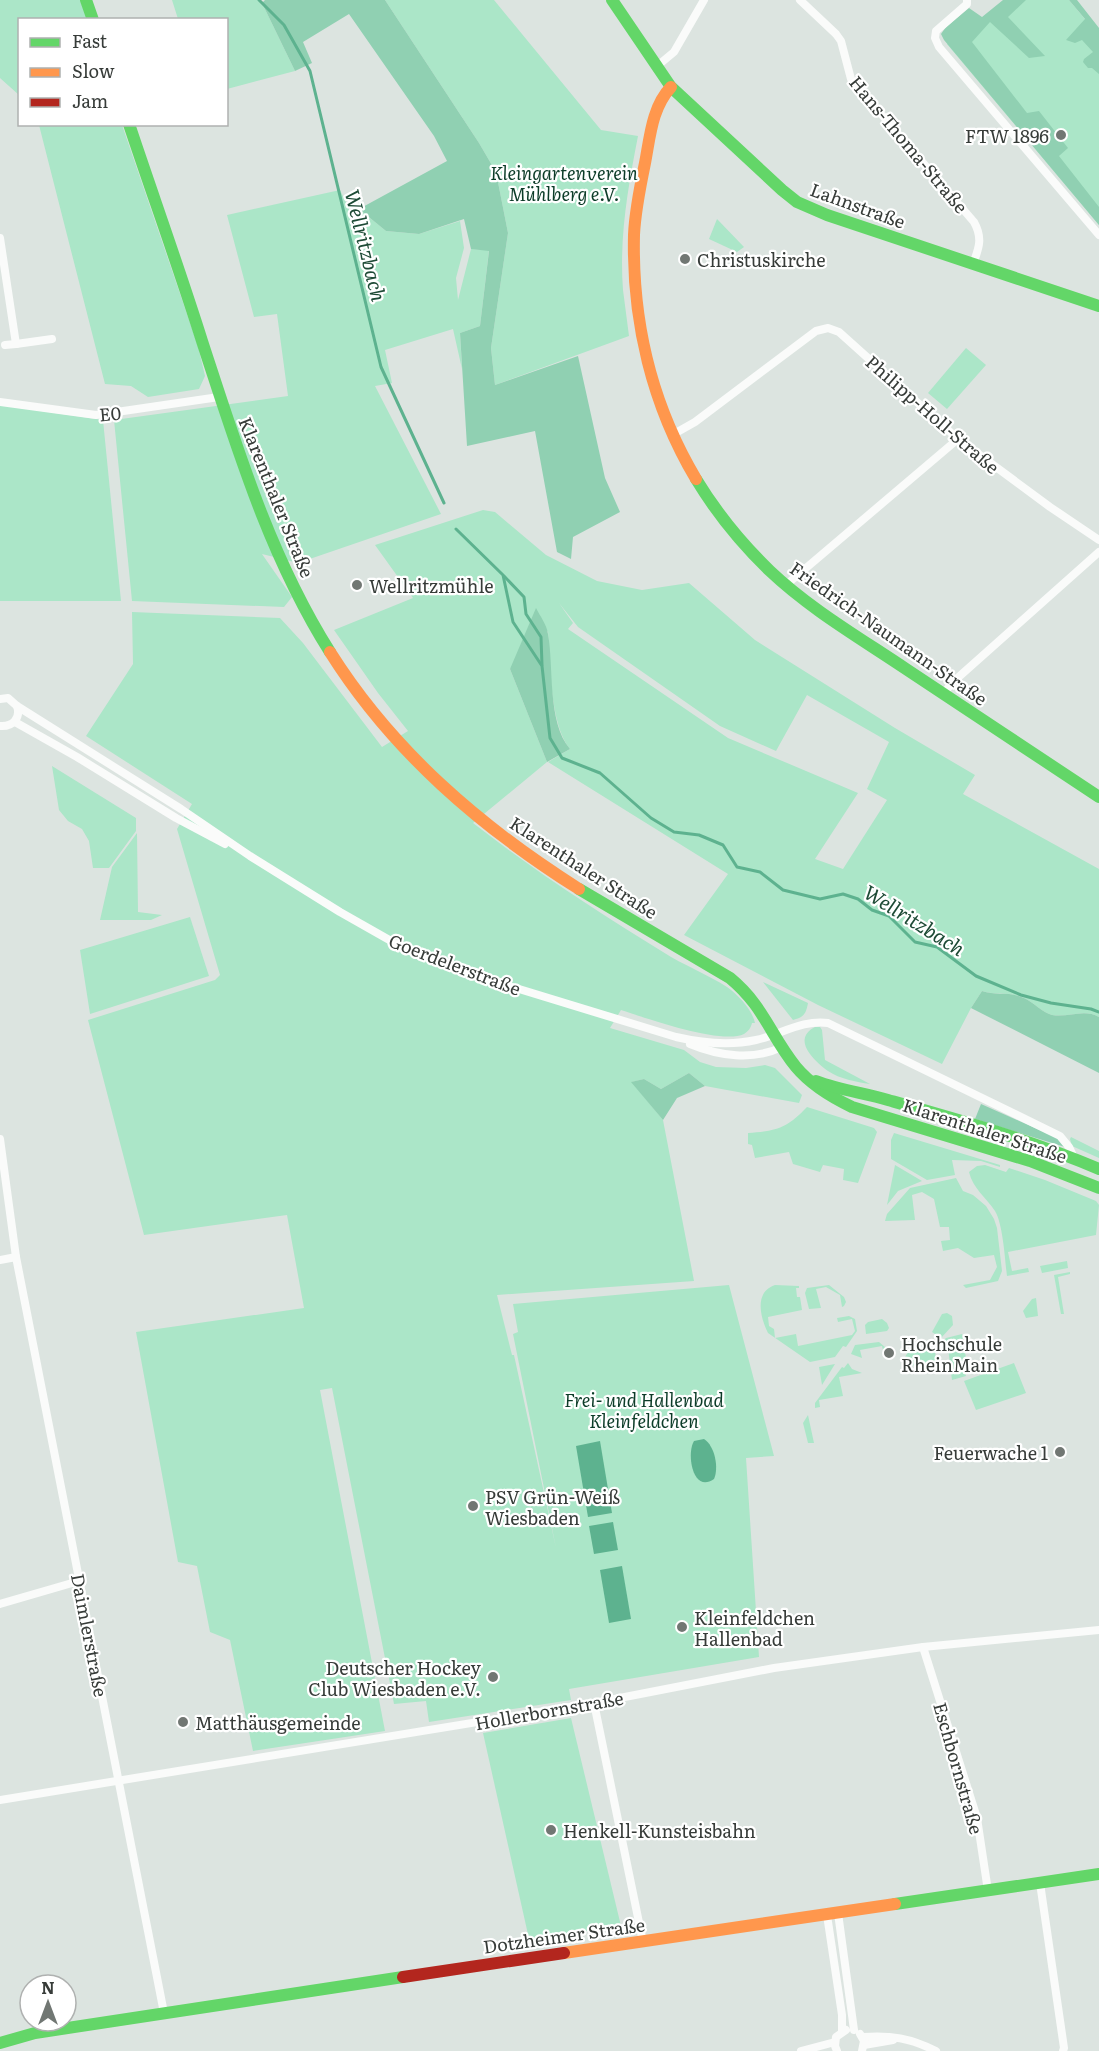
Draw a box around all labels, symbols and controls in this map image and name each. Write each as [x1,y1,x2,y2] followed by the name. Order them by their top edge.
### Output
[18,18,228,126] legend
[72,27,108,54] text: Fast
[72,57,115,84] text: Slow
[843,69,975,219] street label: Hans-Thoma-Straße
[72,87,108,114] text: Jam
[965,122,1049,149] place label: FTW 1896
[1054,128,1068,142] marker: FTW 1896
[490,159,638,207] park label: Kleingartenverein Mühlberg e.V.
[807,175,909,235] street label: Lahnstraße
[339,186,395,304] water label: Wellritzbach
[697,246,826,273] place label: Christuskirche
[678,252,692,266] marker: Christuskirche
[860,348,1006,480] street label: Philipp-Holl-Straße
[98,399,122,427] street label: E0
[232,413,322,581] street label: Klarenthaler Straße
[785,554,993,712] street label: Friedrich-Naumann-Straße
[369,572,494,599] place label: Wellritzmühle
[350,578,364,592] marker: Wellritzmühle
[505,809,663,925] street label: Klarenthaler Straße
[859,876,972,962] water label: Wellritzbach
[385,926,525,1002] street label: Goerdelerstraße
[899,1091,1071,1169] street label: Klarenthaler Straße
[901,1330,1002,1378] place label: Hochschule RheinMain
[882,1346,896,1360] marker: Hochschule RheinMain
[564,1386,724,1434] park label: Frei- und Hallenbad Kleinfeldchen
[933,1439,1048,1466] place label: Feuerwache 1
[1053,1445,1067,1459] marker: Feuerwache 1
[485,1483,620,1531] place label: PSV Grün-Weiß Wiesbaden
[466,1499,480,1513] marker: PSV Grün-Weiß Wiesbaden
[65,1571,115,1699] street label: Daimlerstraße
[694,1604,815,1652] place label: Kleinfeldchen Hallenbad
[675,1620,689,1634] marker: Kleinfeldchen Hallenbad
[308,1654,482,1702] place label: Deutscher Hockey Club Wiesbaden e.V.
[486,1670,500,1684] marker: Deutscher Hockey Club Wiesbaden e.V.
[473,1684,625,1736] street label: Hollerbornstraße
[927,1699,991,1837] street label: Eschbornstraße
[195,1709,361,1736] place label: Matthäusgemeinde
[176,1715,190,1729] marker: Matthäusgemeinde
[563,1817,756,1844] place label: Henkell-Kunsteisbahn
[544,1823,558,1837] marker: Henkell-Kunsteisbahn
[481,1910,647,1960] street label: Dotzheimer Straße
[18,1973,78,2033] north arrow
[41,1975,55,1999] text: N

